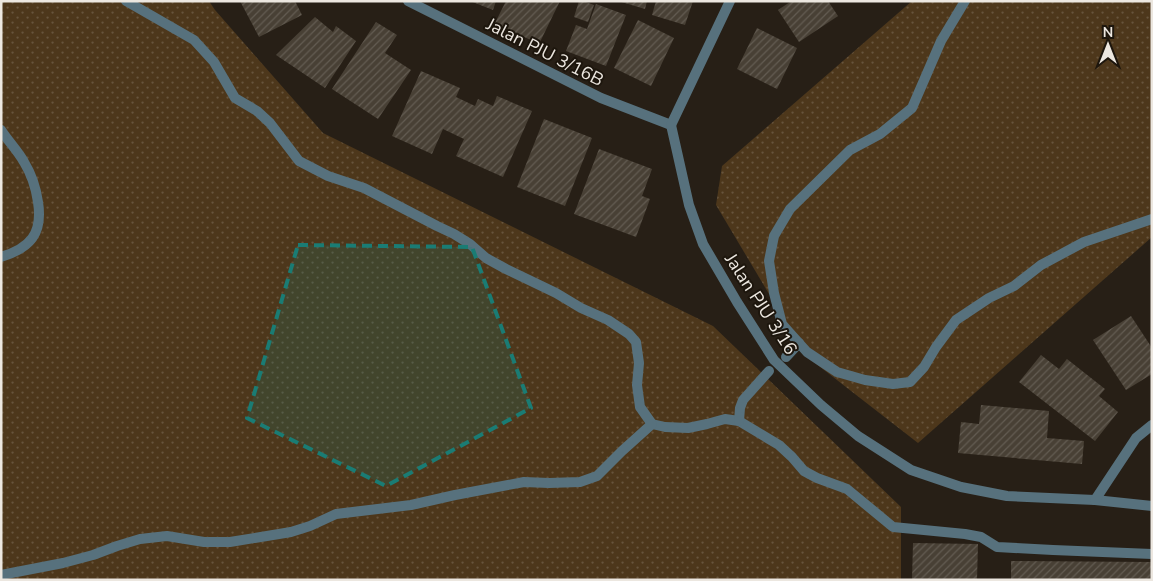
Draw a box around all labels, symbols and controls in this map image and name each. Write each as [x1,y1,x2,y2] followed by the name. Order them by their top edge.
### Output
[481,12,608,92] street label: Jalan PJU 3/16B
[1083,20,1133,70] north arrow
[1103,23,1113,42] text: N
[719,248,803,359] street label: Jalan PJU 3/16

